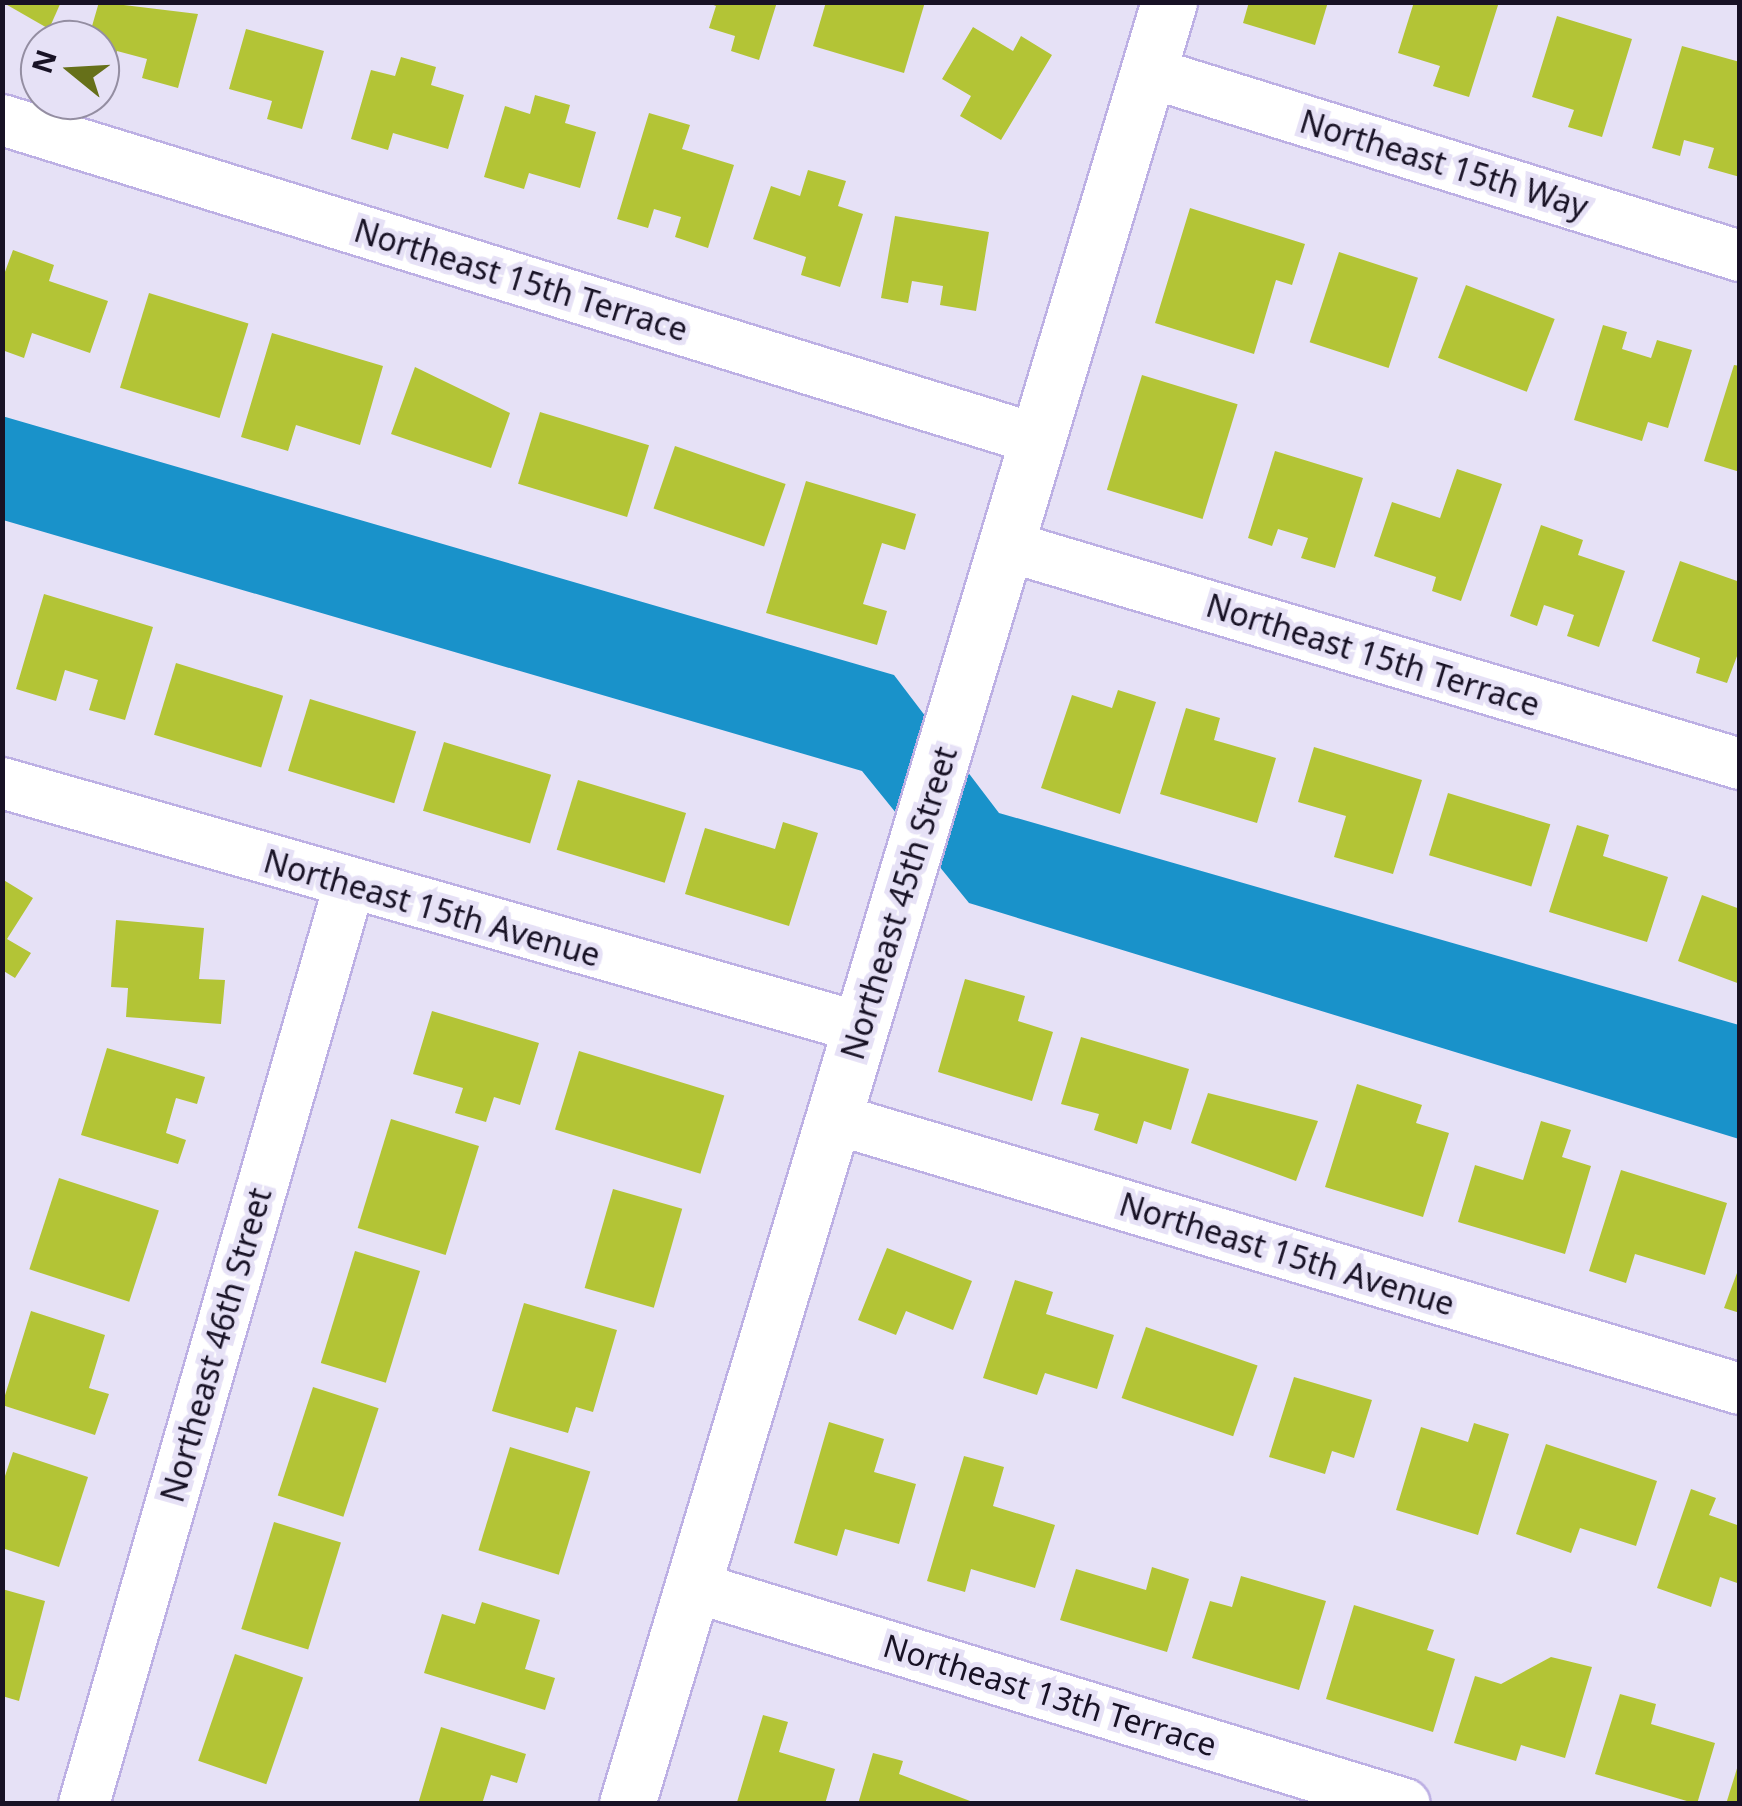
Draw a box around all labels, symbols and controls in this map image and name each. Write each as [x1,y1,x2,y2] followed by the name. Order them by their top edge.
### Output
[20,20,120,120] north arrow
[22,45,65,78] text: N
[1295,102,1593,226] street label: Northeast 15th Way
[350,211,692,349] street label: Northeast 15th Terrace
[1202,586,1544,724] street label: Northeast 15th Terrace
[833,742,965,1064] street label: Northeast 45th Street
[259,842,605,974] street label: Northeast 15th Avenue
[153,1183,279,1507] street label: Northeast 46th Street
[1115,1185,1459,1323] street label: Northeast 15th Avenue
[879,1626,1221,1764] street label: Northeast 13th Terrace

